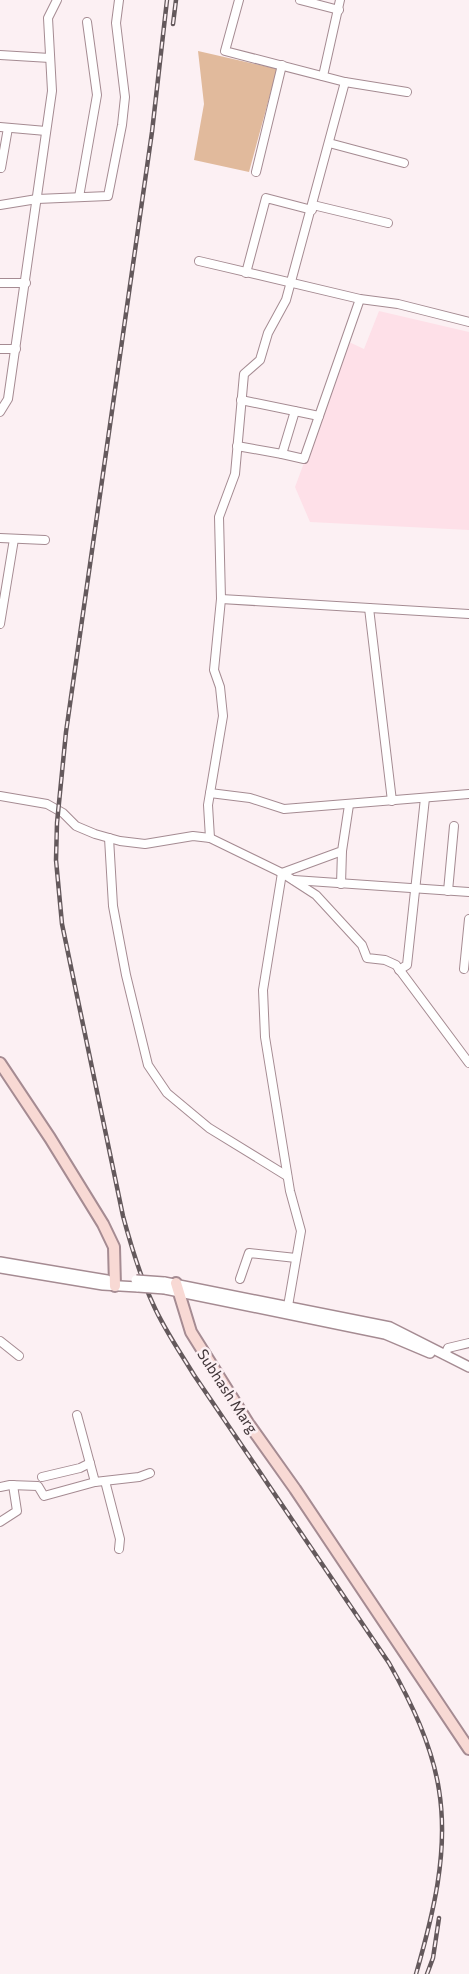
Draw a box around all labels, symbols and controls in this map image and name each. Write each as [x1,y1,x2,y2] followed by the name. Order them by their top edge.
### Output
[194,1345,262,1437] street label: Subhash Marg

